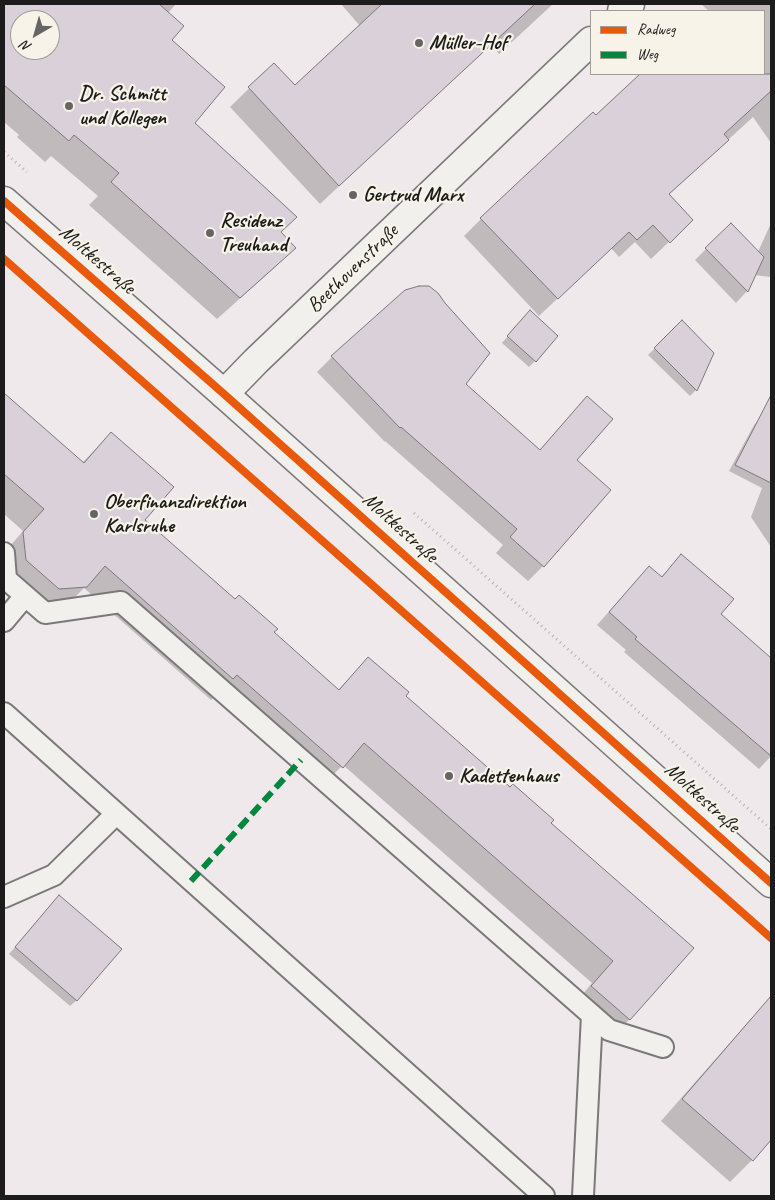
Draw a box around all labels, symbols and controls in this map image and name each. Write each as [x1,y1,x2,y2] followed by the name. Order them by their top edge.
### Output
[10,10,60,60] north arrow
[590,10,765,75] legend
[637,20,675,39] text: Radweg
[429,30,507,56] place label: Müller-Hof
[17,37,35,56] text: N
[413,37,425,49] marker: Müller-Hof
[637,45,658,64] text: Weg
[79,81,166,131] place label: Dr. Schmitt und Kollegen
[63,100,75,112] marker: Dr. Schmitt und Kollegen
[363,182,463,208] place label: Gertrud Marx
[347,189,359,201] marker: Gertrud Marx
[220,208,287,258] place label: Residenz Treuhand
[302,219,404,319] street label: Beethovenstraße
[54,220,140,300] street label: Moltkestraße
[204,227,216,239] marker: Residenz Treuhand
[357,488,443,568] street label: Moltkestraße
[104,489,246,539] place label: Oberfinanzdirektion Karlsruhe
[88,508,100,520] marker: Oberfinanzdirektion Karlsruhe
[659,758,745,838] street label: Moltkestraße
[459,763,558,789] place label: Kadettenhaus
[443,770,455,782] marker: Kadettenhaus

